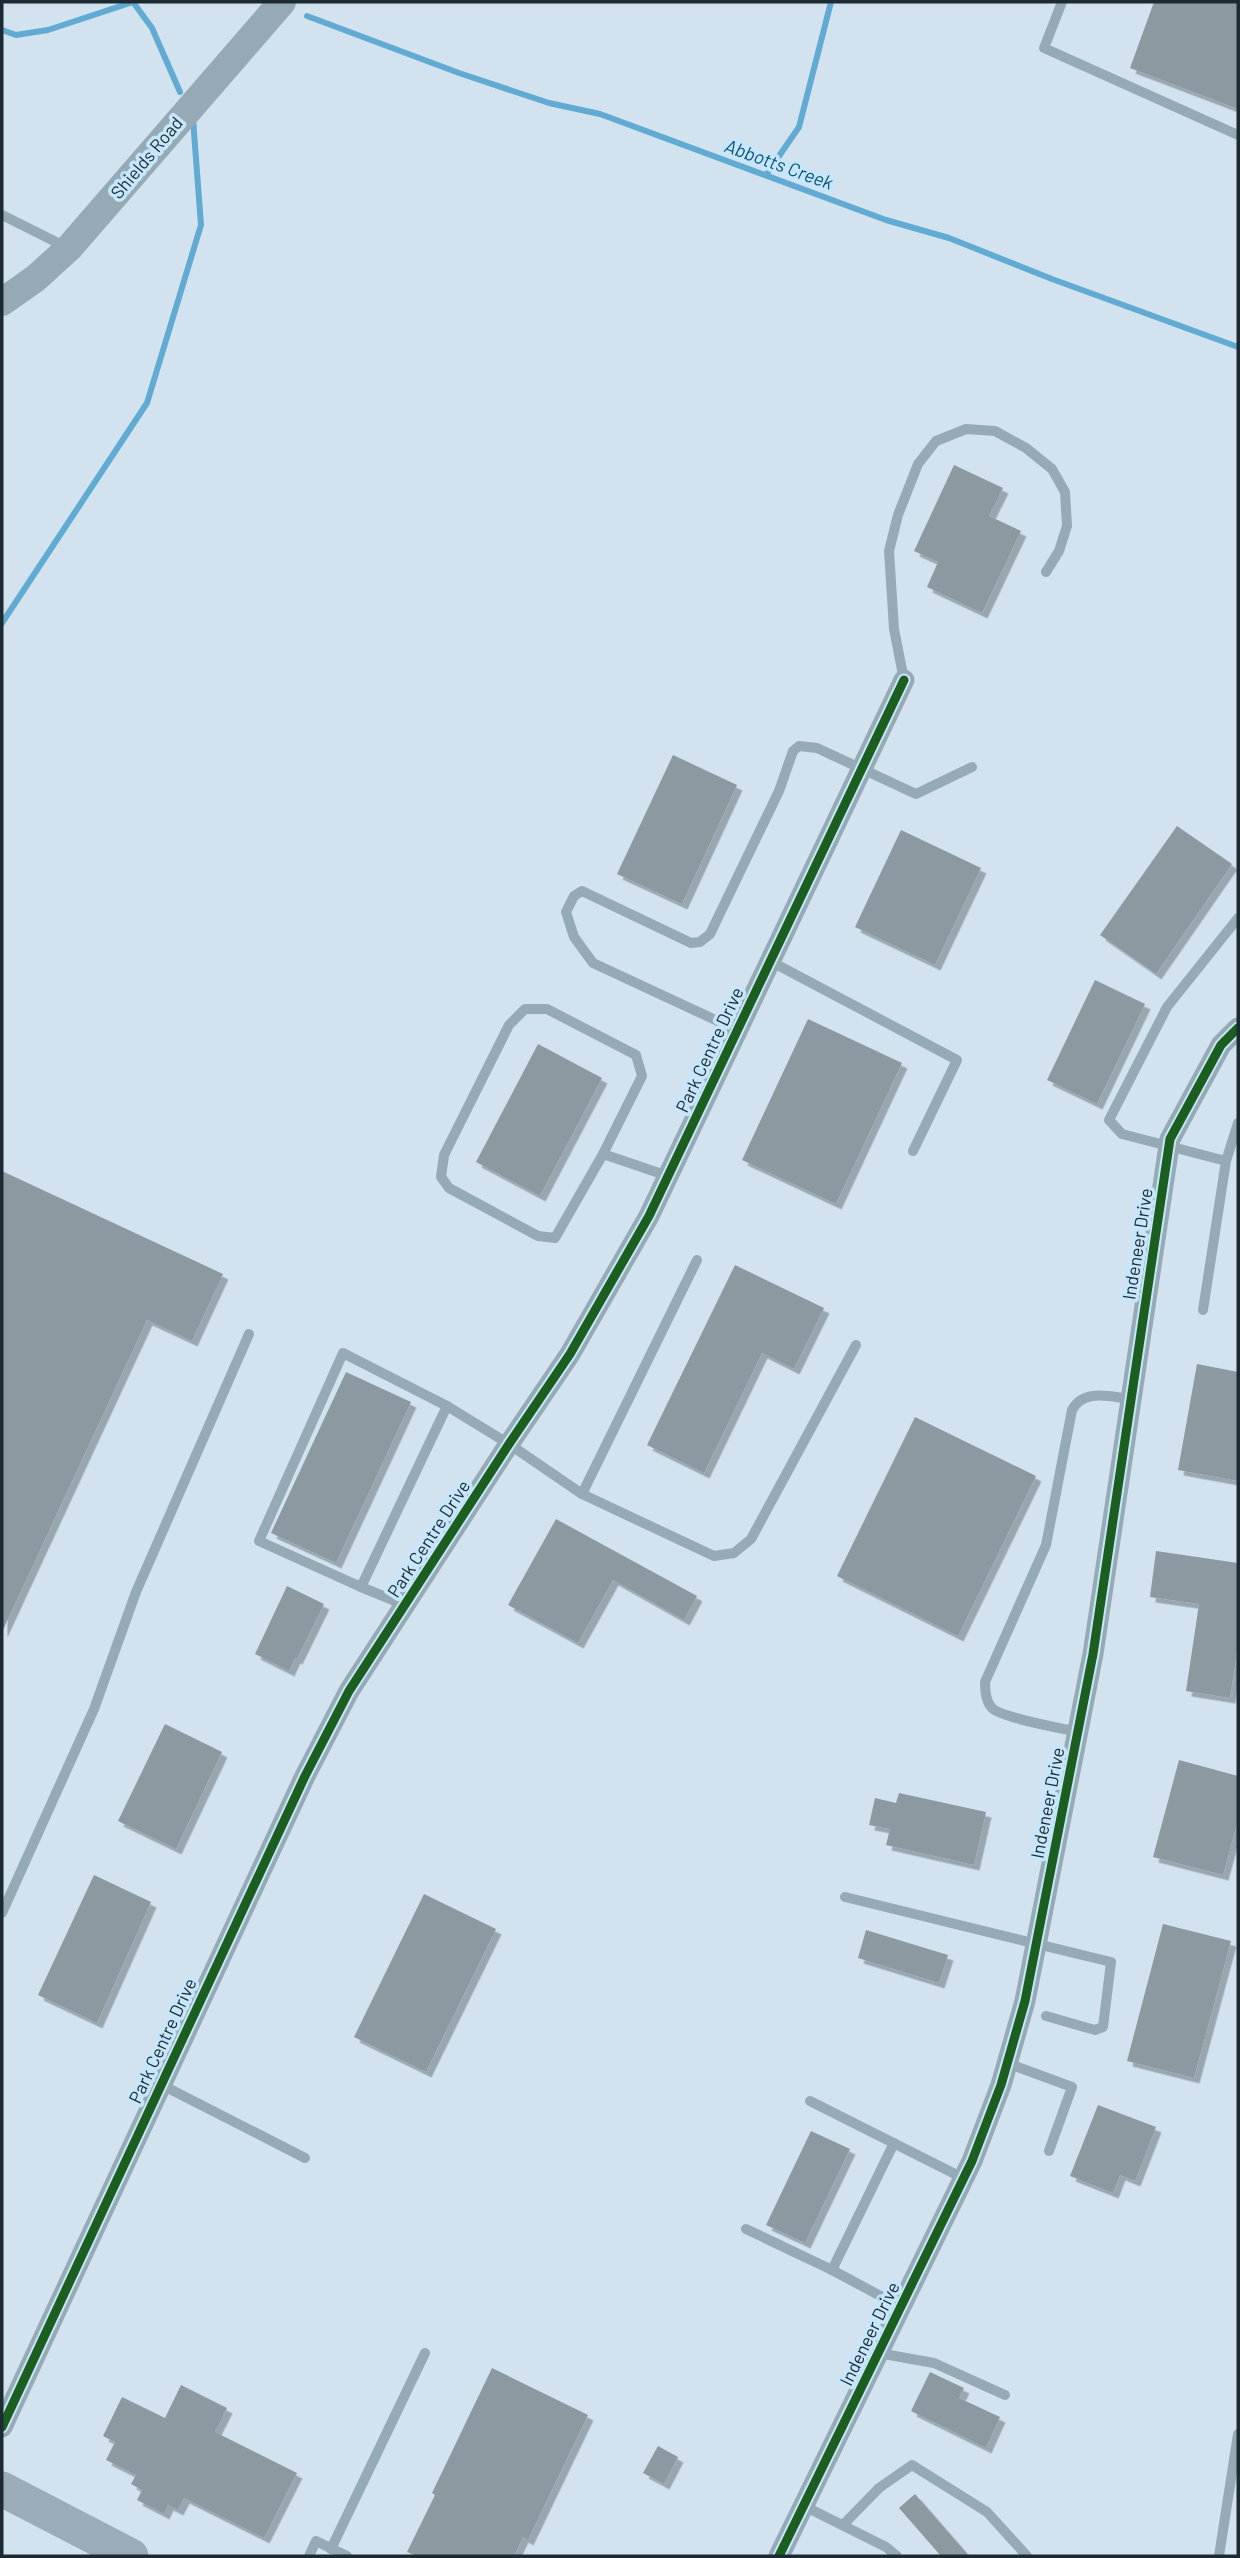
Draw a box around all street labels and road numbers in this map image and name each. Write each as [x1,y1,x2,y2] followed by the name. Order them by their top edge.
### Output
[106,112,187,203] street label: Shields Road
[670,984,748,1116] street label: Park Centre Drive
[1117,1186,1157,1301] street label: Indeneer Drive
[382,1476,474,1601] street label: Park Centre Drive
[1025,1745,1069,1860] street label: Indeneer Drive
[123,1975,201,2107] street label: Park Centre Drive
[835,2278,904,2389] street label: Indeneer Drive

